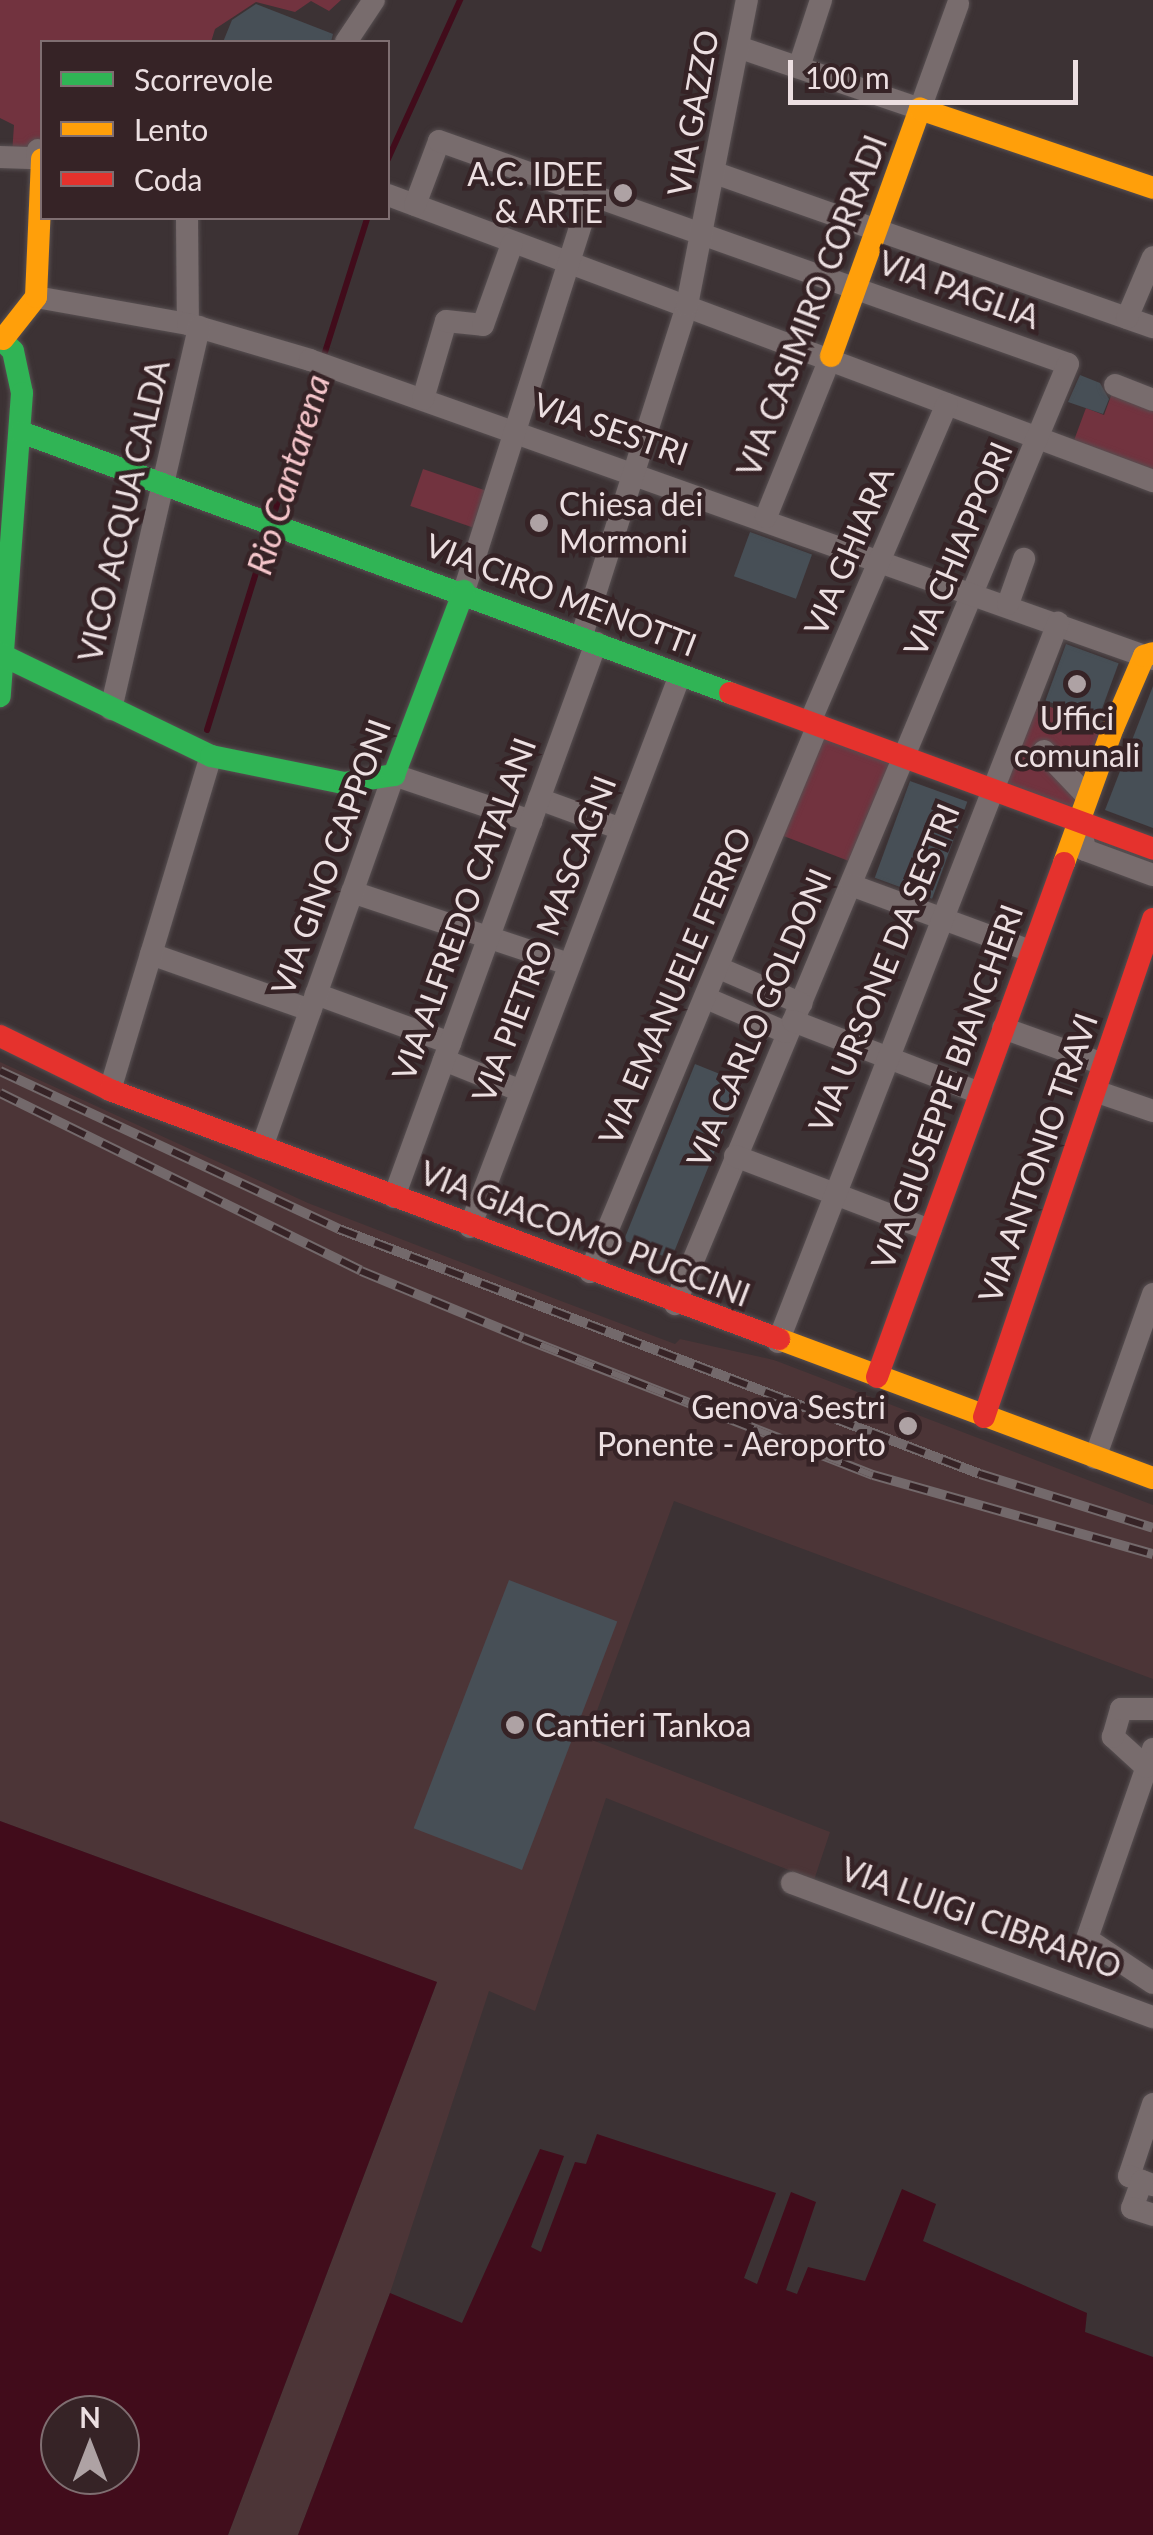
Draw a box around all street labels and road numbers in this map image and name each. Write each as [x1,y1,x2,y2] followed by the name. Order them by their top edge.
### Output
[659,26,727,200] street label: VIA GAZZO
[729,129,895,483] street label: VIA CASIMIRO CORRADI
[873,243,1045,337] street label: VIA PAGLIA
[70,355,178,667] street label: VICO ACQUA CALDA
[528,385,694,473] street label: VIA SESTRI
[895,436,1021,662] street label: VIA CHIAPPORI
[796,460,902,642] street label: VIA GHIARA
[419,525,703,665] street label: VIA CIRO MENOTTI
[263,713,399,1001] street label: VIA GINO CAPPONI
[384,731,544,1087] street label: VIA ALFREDO CATALANI
[464,770,624,1108] street label: VIA PIETRO MASCAGNI
[800,797,968,1139] street label: VIA URSONE DA SESTRI
[591,821,759,1151] street label: VIA EMANUELE FERRO
[679,863,839,1173] street label: VIA CARLO GOLDONI
[863,899,1031,1275] street label: VIA GIUSEPPE BIANCHERI
[970,1007,1106,1309] street label: VIA ANTONIO TRAVI
[414,1153,756,1315] street label: VIA GIACOMO PUCCINI
[835,1849,1127,1987] street label: VIA LUIGI CIBRARIO

